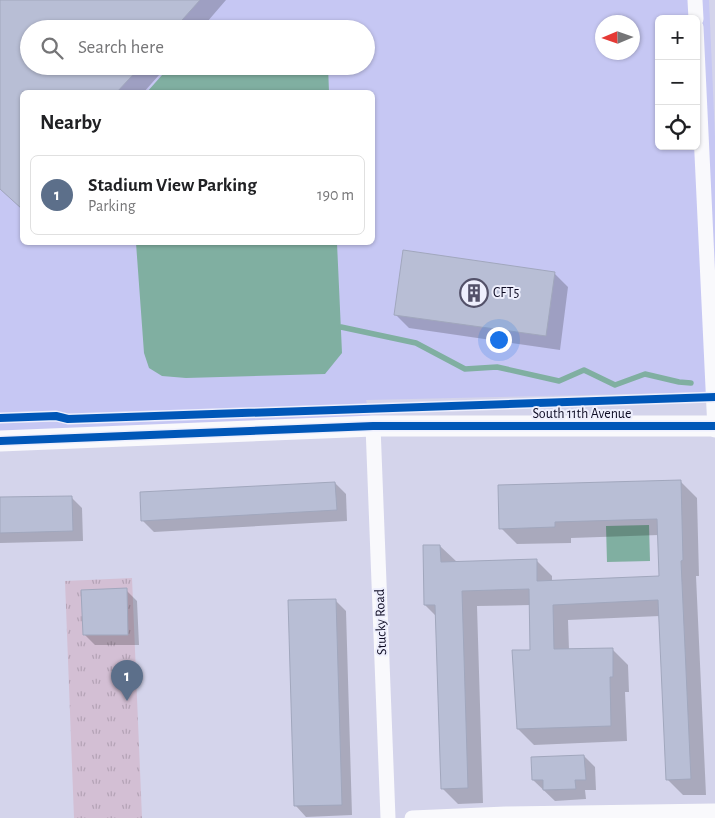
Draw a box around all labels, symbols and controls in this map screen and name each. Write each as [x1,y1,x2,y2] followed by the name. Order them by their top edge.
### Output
[595,15,640,60] north arrow
[655,15,700,150] map controls
[655,15,700,60] button: +
[20,20,375,75] search box
[38,34,66,62] icon: search
[78,38,164,57] text: Search here
[655,60,700,105] button: −
[655,105,700,150] button: locate
[40,112,101,133] text: Nearby
[88,176,257,195] text: Stadium View Parking
[54,187,60,203] text: 1
[317,187,354,203] text: 190 m
[88,198,136,214] text: Parking
[459,278,489,308] building icon: CFT5
[493,286,520,300] place label: CFT5
[486,327,512,353] your location
[533,407,631,421] street label: South 11th Avenue
[373,589,389,655] street label: Stucky Road
[111,660,143,701] pin: 1

